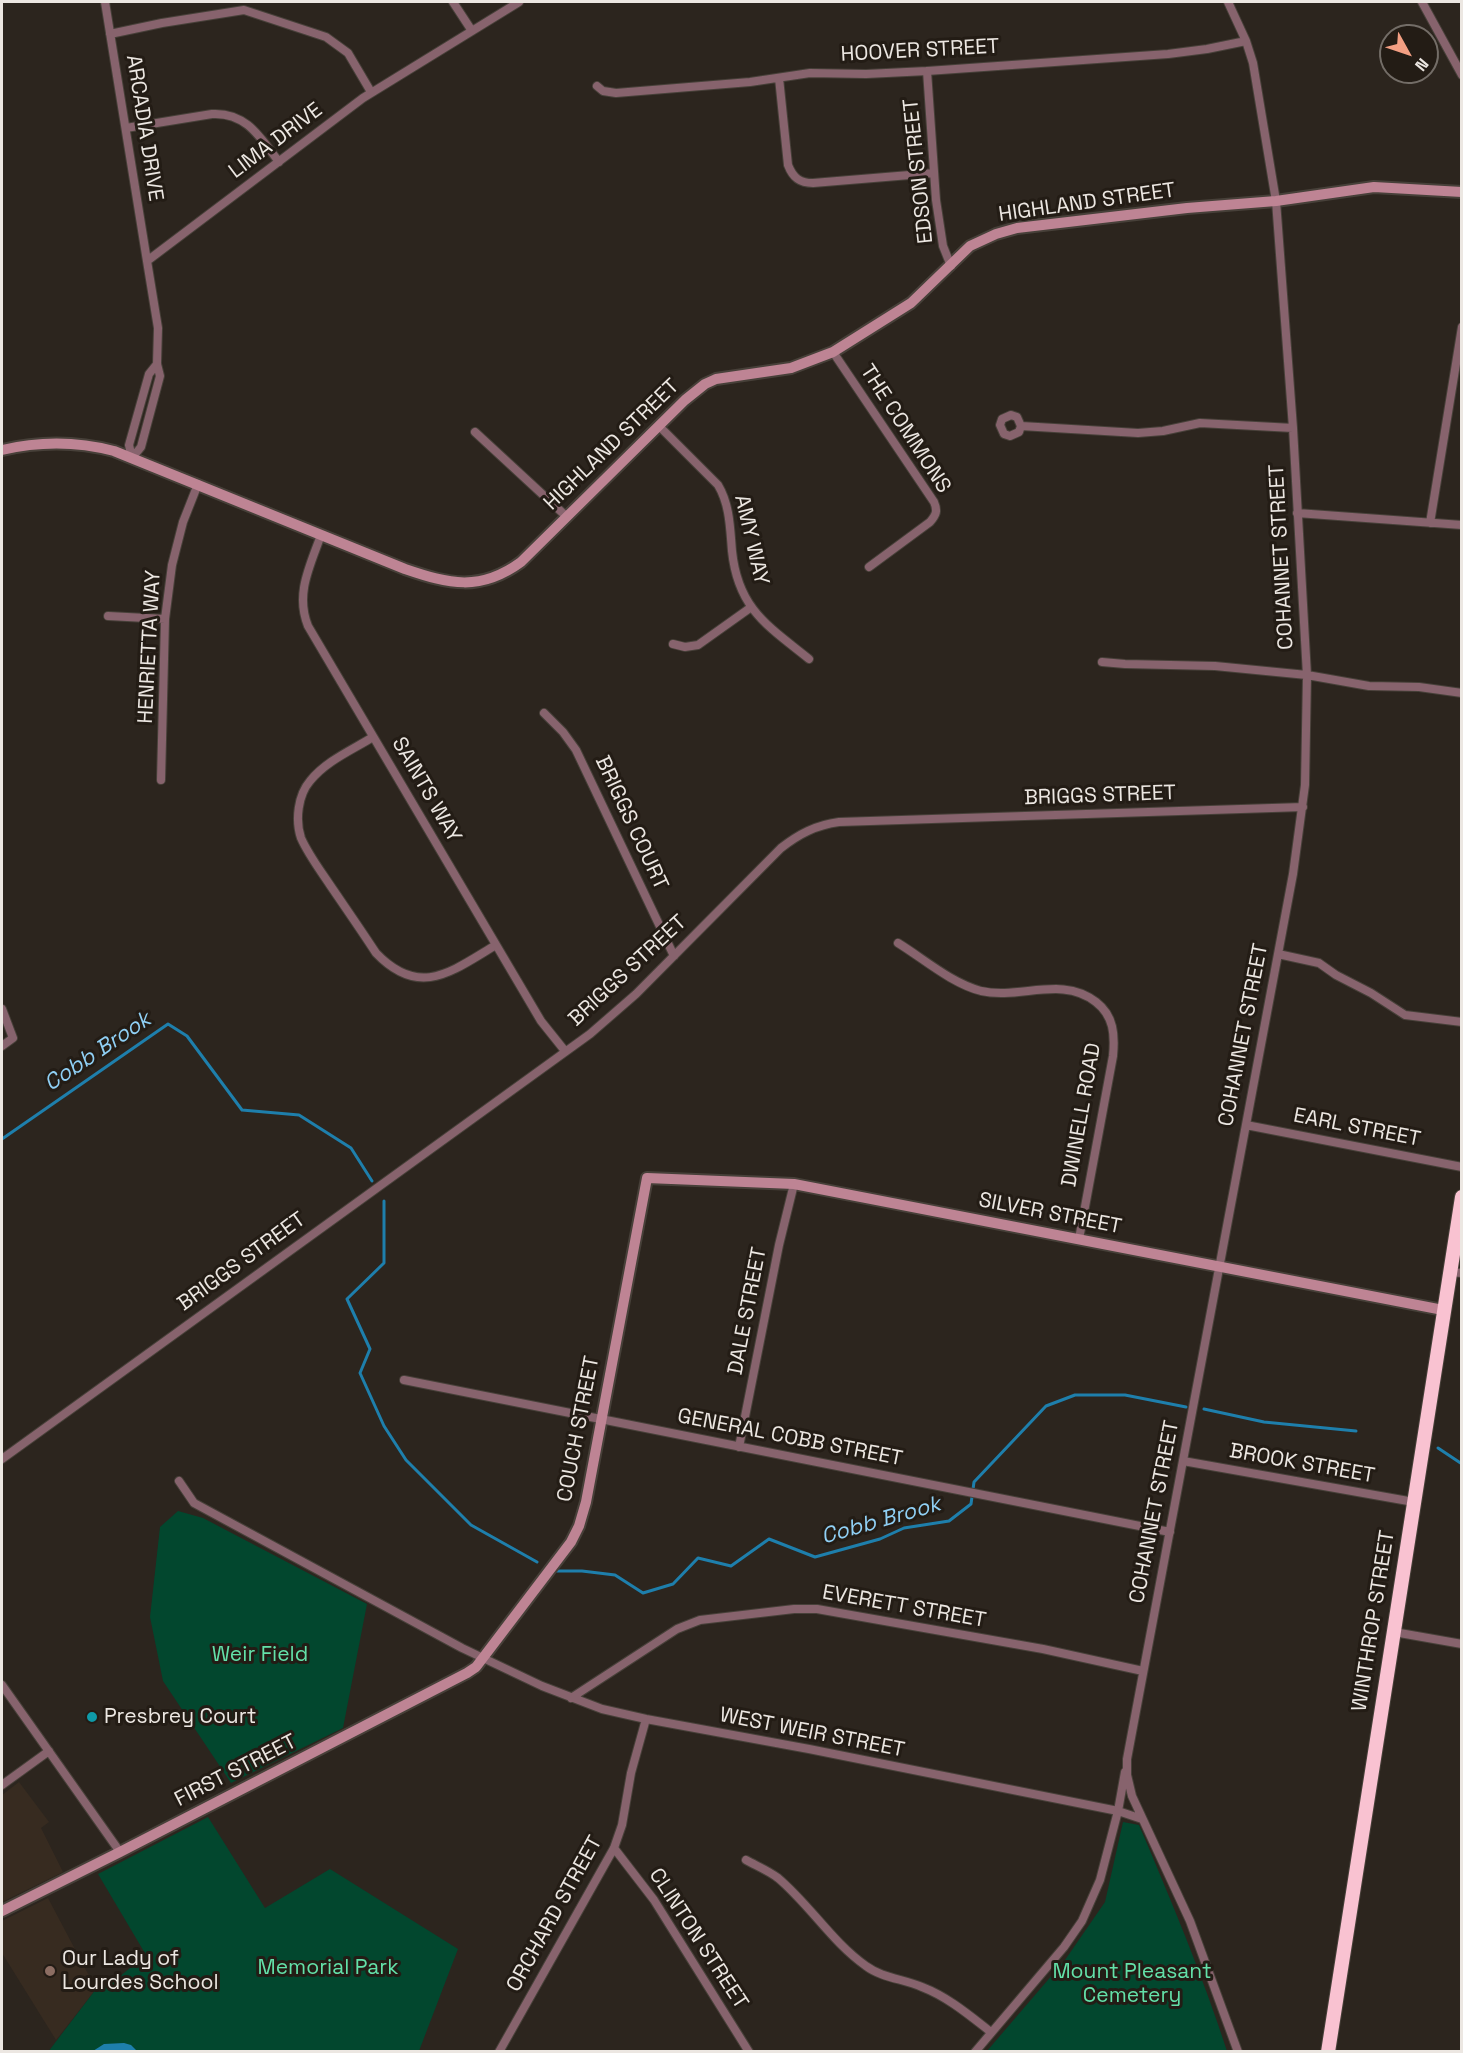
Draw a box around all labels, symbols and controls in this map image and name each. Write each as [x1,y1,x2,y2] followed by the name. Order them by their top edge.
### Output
[1379,24,1439,84] north arrow
[840,34,1000,68] street label: HOOVER STREET
[120,53,168,203] street label: ARCADIA DRIVE
[1410,54,1433,75] text: N
[899,97,939,245] street label: EDSON STREET
[224,98,328,184] street label: LIMA DRIVE
[997,178,1177,228] street label: HIGHLAND STREET
[854,360,956,498] street label: THE COMMONS
[539,374,685,516] street label: HIGHLAND STREET
[1265,464,1299,650] street label: COHANNET STREET
[728,492,774,588] street label: AMY WAY
[133,570,167,724] street label: HENRIETTA WAY
[386,733,466,847] street label: SAINTS WAY
[589,752,673,894] street label: BRIGGS COURT
[1024,781,1176,811] street label: BRIGGS STREET
[564,910,692,1032] street label: BRIGGS STREET
[1214,941,1274,1129] street label: COHANNET STREET
[40,1007,156,1097] water label: Cobb Brook
[1057,1041,1107,1189] street label: DWINELL ROAD
[1291,1103,1423,1153] street label: EARL STREET
[976,1188,1124,1240] street label: SILVER STREET
[173,1207,311,1317] street label: BRIGGS STREET
[723,1245,773,1377] street label: DALE STREET
[553,1354,605,1504] street label: COUCH STREET
[675,1404,905,1472] street label: GENERAL COBB STREET
[1125,1418,1185,1606] street label: COHANNET STREET
[1227,1439,1377,1489] street label: BROOK STREET
[818,1491,944,1551] water label: Cobb Brook
[1347,1529,1401,1713] street label: WINTHROP STREET
[820,1580,988,1634] street label: EVERETT STREET
[212,1642,308,1668] park label: Weir Field
[717,1703,907,1763] street label: WEST WEIR STREET
[104,1704,256,1730] place label: Presbrey Court
[85,1710,99,1724] marker: Presbrey Court
[171,1729,301,1813] street label: FIRST STREET
[502,1832,608,1996] street label: ORCHARD STREET
[643,1864,753,2014] street label: CLINTON STREET
[62,1946,219,1996] place label: Our Lady of Lourdes School
[258,1955,398,1981] park label: Memorial Park
[1052,1959,1212,2009] park label: Mount Pleasant Cemetery
[43,1964,57,1978] marker: Our Lady of Lourdes School

